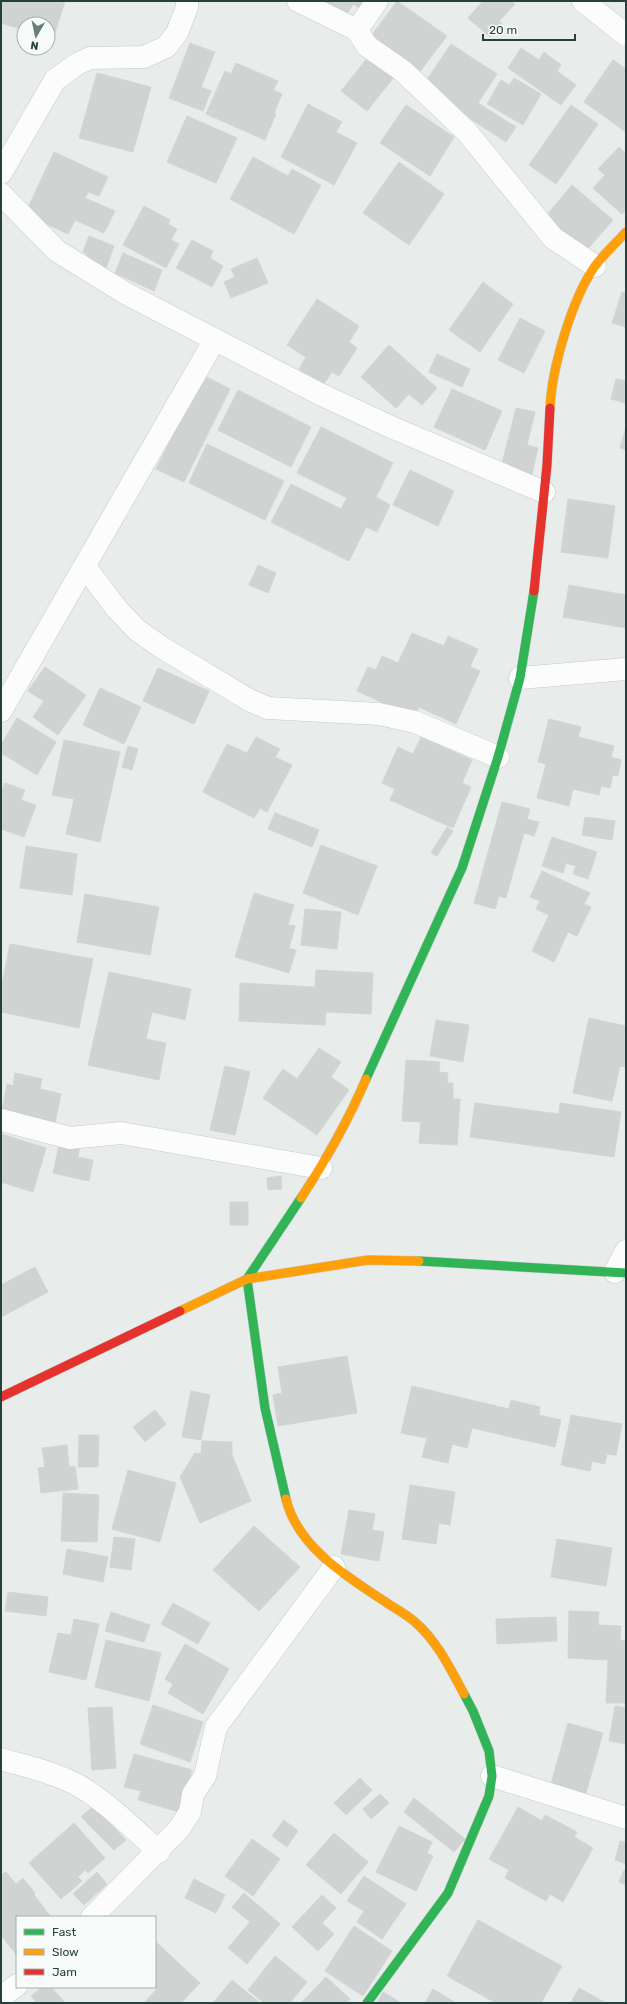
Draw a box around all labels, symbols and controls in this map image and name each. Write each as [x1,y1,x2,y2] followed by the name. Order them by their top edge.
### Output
[16,16,56,56] north arrow
[483,16,575,42] scale bar
[489,23,517,37] text: 20 m
[30,38,39,52] text: N
[16,1916,156,1988] legend
[52,1925,76,1939] text: Fast
[52,1945,79,1959] text: Slow
[52,1965,77,1979] text: Jam

